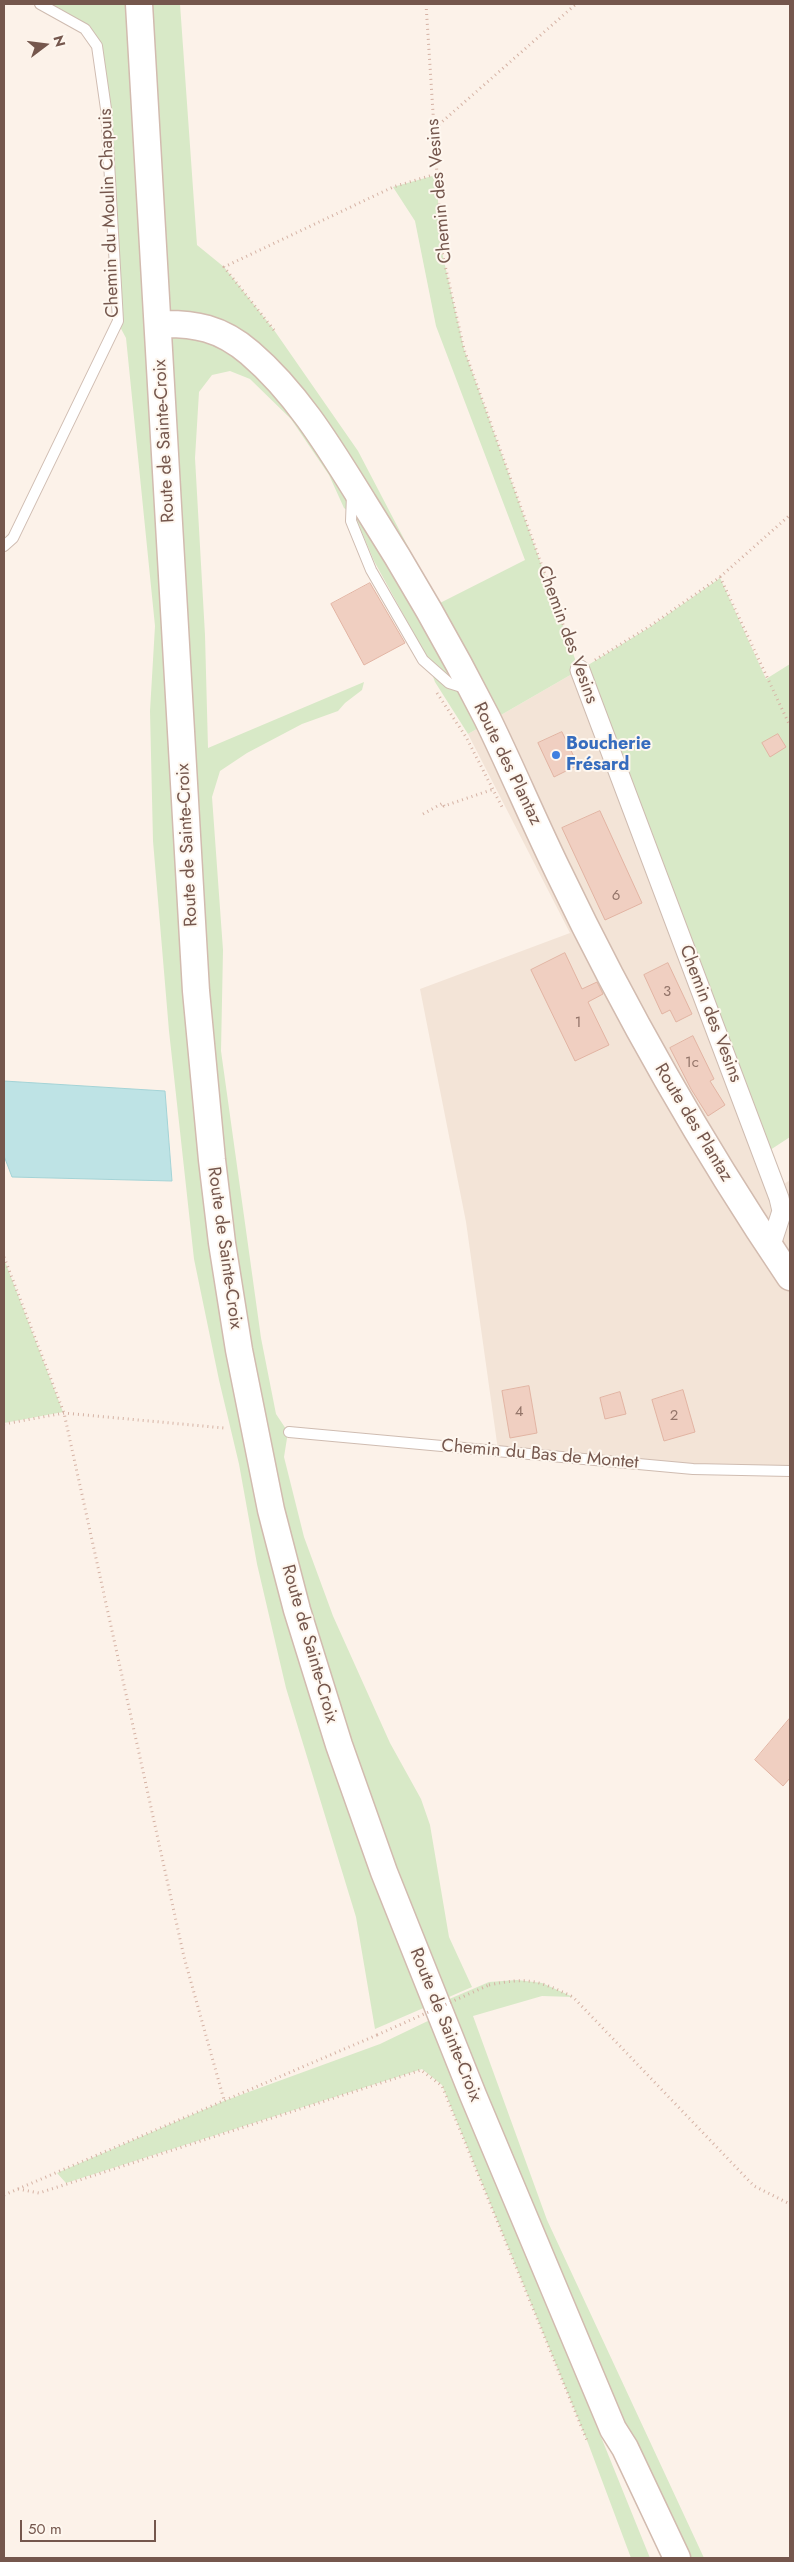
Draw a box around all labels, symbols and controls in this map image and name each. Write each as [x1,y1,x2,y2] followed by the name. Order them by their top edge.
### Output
[20,20,70,70] north arrow
[48,33,71,49] text: N
[96,108,124,318] street label: Chemin du Moulin Chapuis
[423,118,457,264] street label: Chemin des Vesins
[150,359,180,523] street label: Route de Sainte-Croix
[532,563,602,707] street label: Chemin des Vesins
[468,699,546,829] street label: Route des Plantaz
[566,734,651,776] place label: Boucherie Frésard
[550,749,562,761] marker: Boucherie Frésard
[173,763,203,927] street label: Route de Sainte-Croix
[612,887,620,905] house number: 6
[674,942,746,1086] street label: Chemin des Vesins
[663,983,671,1001] house number: 3
[575,1014,581,1032] house number: 1
[685,1054,699,1072] house number: 1c
[649,1060,737,1186] street label: Route des Plantaz
[202,1165,246,1331] street label: Route de Sainte-Croix
[515,1403,523,1421] house number: 4
[670,1407,678,1425] house number: 2
[441,1436,639,1474] street label: Chemin du Bas de Montet
[276,1562,342,1726] street label: Route de Sainte-Croix
[404,1945,486,2105] street label: Route de Sainte-Croix
[22,2510,159,2542] scale bar
[28,2518,62,2540] text: 50 m

